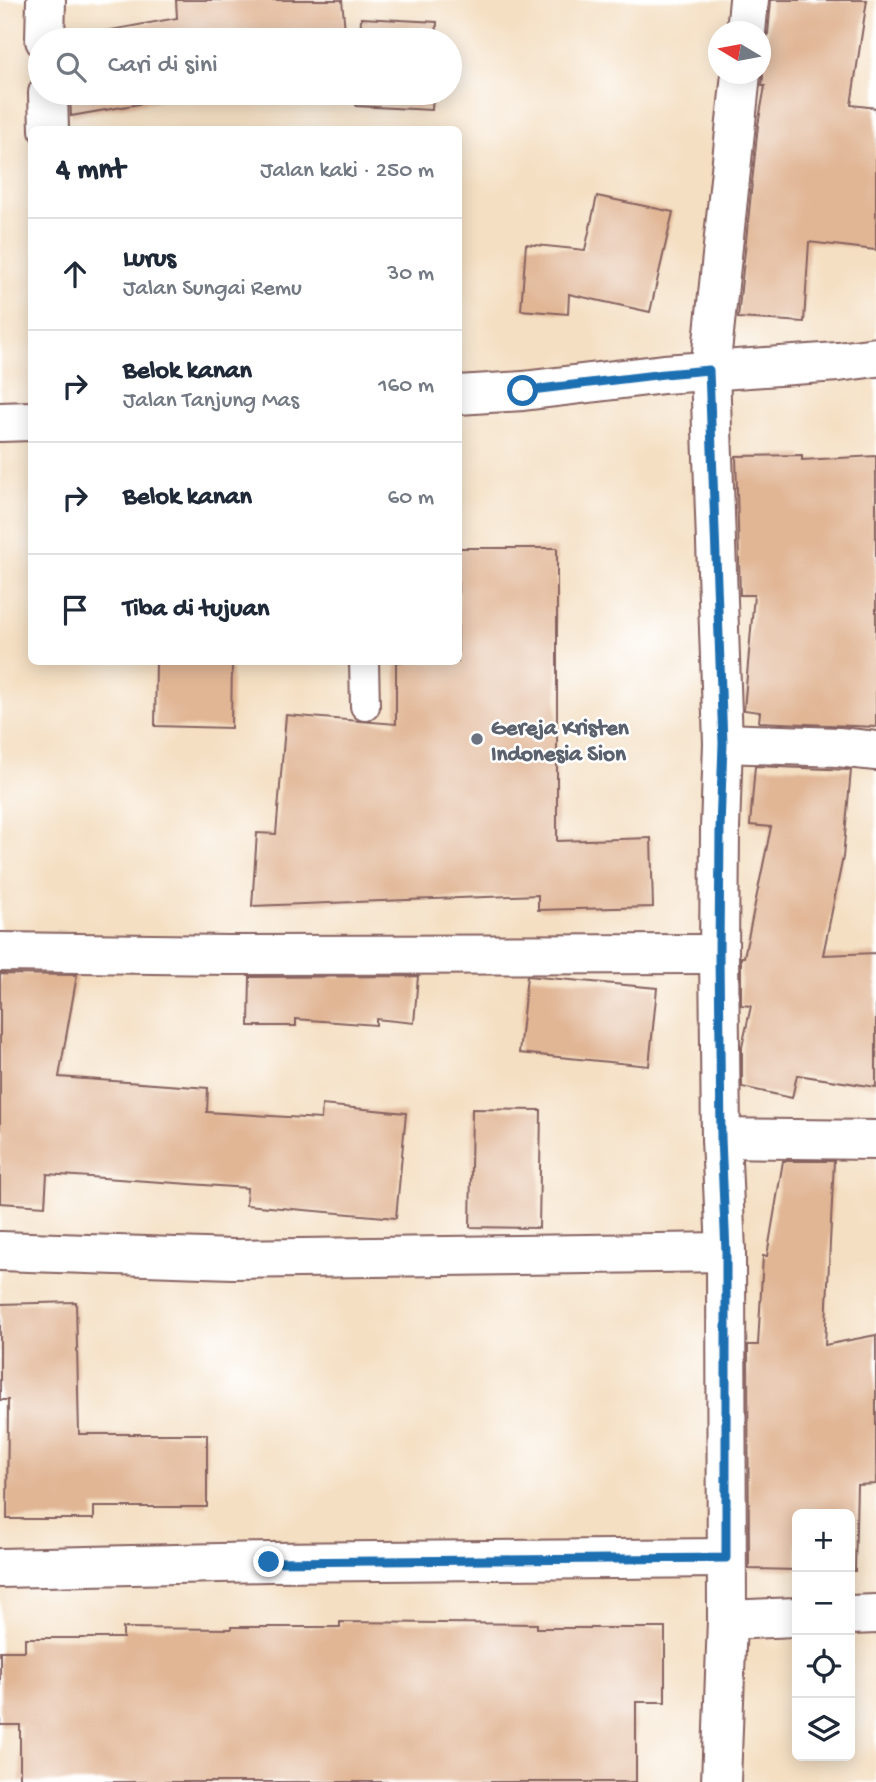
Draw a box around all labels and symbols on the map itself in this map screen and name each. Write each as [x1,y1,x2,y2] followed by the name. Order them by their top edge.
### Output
[708,21,771,84] north arrow
[507,375,538,406] route start
[491,716,630,769] place label: Gereja Kristen Indonesia Sion
[469,731,485,747] marker: Gereja Kristen Indonesia Sion
[253,1546,284,1577] route end

